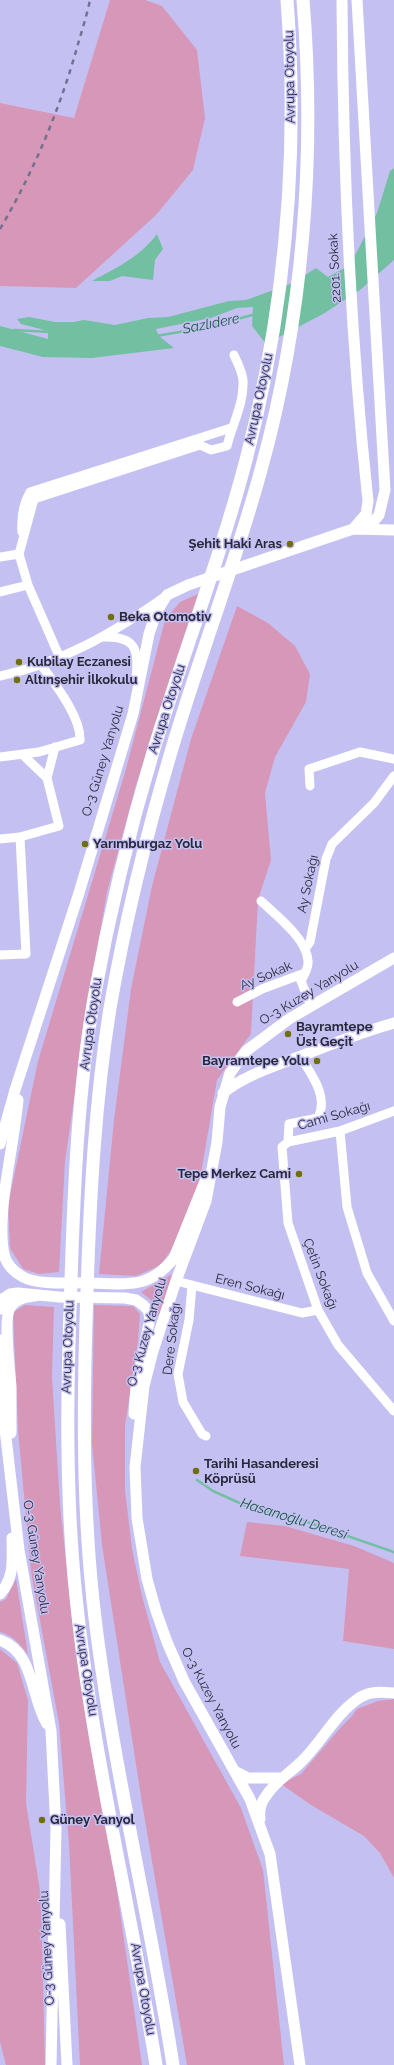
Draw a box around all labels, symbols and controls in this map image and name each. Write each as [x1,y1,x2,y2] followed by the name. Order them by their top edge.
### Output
[281,30,299,124] street label: Avrupa Otoyolu
[325,233,345,303] street label: 2201. Sokak
[181,310,241,338] water label: Sazlıdere
[242,352,276,446] street label: Avrupa Otoyolu
[189,536,282,552] place label: Şehit Haki Aras
[285,539,295,549] marker: Şehit Haki Aras
[119,609,211,625] place label: Beka Otomotiv
[106,612,116,622] marker: Beka Otomotiv
[27,654,131,670] place label: Kubilay Eczanesi
[14,657,24,667] marker: Kubilay Eczanesi
[145,662,189,756] street label: Avrupa Otoyolu
[25,672,137,688] place label: Altınşehir İlkokulu
[12,675,22,685] marker: Altınşehir İlkokulu
[79,704,127,818] street label: O-3 Güney Yanyolu
[93,836,202,852] place label: Yarımburgaz Yolu
[80,839,90,849] marker: Yarımburgaz Yolu
[294,853,322,915] street label: Ay Sokağı
[257,957,361,1029] street label: O-3 Kuzey Yanyolu
[238,958,294,994] street label: Ay Sokak
[77,977,105,1071] street label: Avrupa Otoyolu
[296,1019,372,1050] place label: Bayramtepe Üst Geçit
[283,1029,293,1039] marker: Bayramtepe Üst Geçit
[202,1053,309,1069] place label: Bayramtepe Yolu
[312,1056,322,1066] marker: Bayramtepe Yolu
[296,1098,372,1134] street label: Cami Sokağı
[177,1166,291,1182] place label: Tepe Merkez Cami
[294,1169,304,1179] marker: Tepe Merkez Cami
[299,1236,341,1312] street label: Çetin Sokağı
[214,1271,286,1303] street label: Eren Sokağı
[124,1276,170,1388] street label: O-3 Kuzey Yanyolu
[59,1300,77,1394] street label: Avrupa Otoyolu
[160,1302,184,1376] street label: Dere Sokağı
[204,1456,318,1487] place label: Tarihi Hasanderesi Köprüsü
[191,1466,201,1476] marker: Tarihi Hasanderesi Köprüsü
[238,1495,350,1543] water label: Hasanoğlu Deresi
[19,1499,53,1615] street label: O-3 Güney Yanyolu
[71,1623,101,1717] street label: Avrupa Otoyolu
[178,1645,244,1751] street label: O-3 Kuzey Yanyolu
[50,1812,135,1828] place label: Güney Yanyol
[37,1815,47,1825] marker: Güney Yanyol
[36,1890,58,2006] street label: O-3 Güney Yanyolu
[127,1942,159,2036] street label: Avrupa Otoyolu

